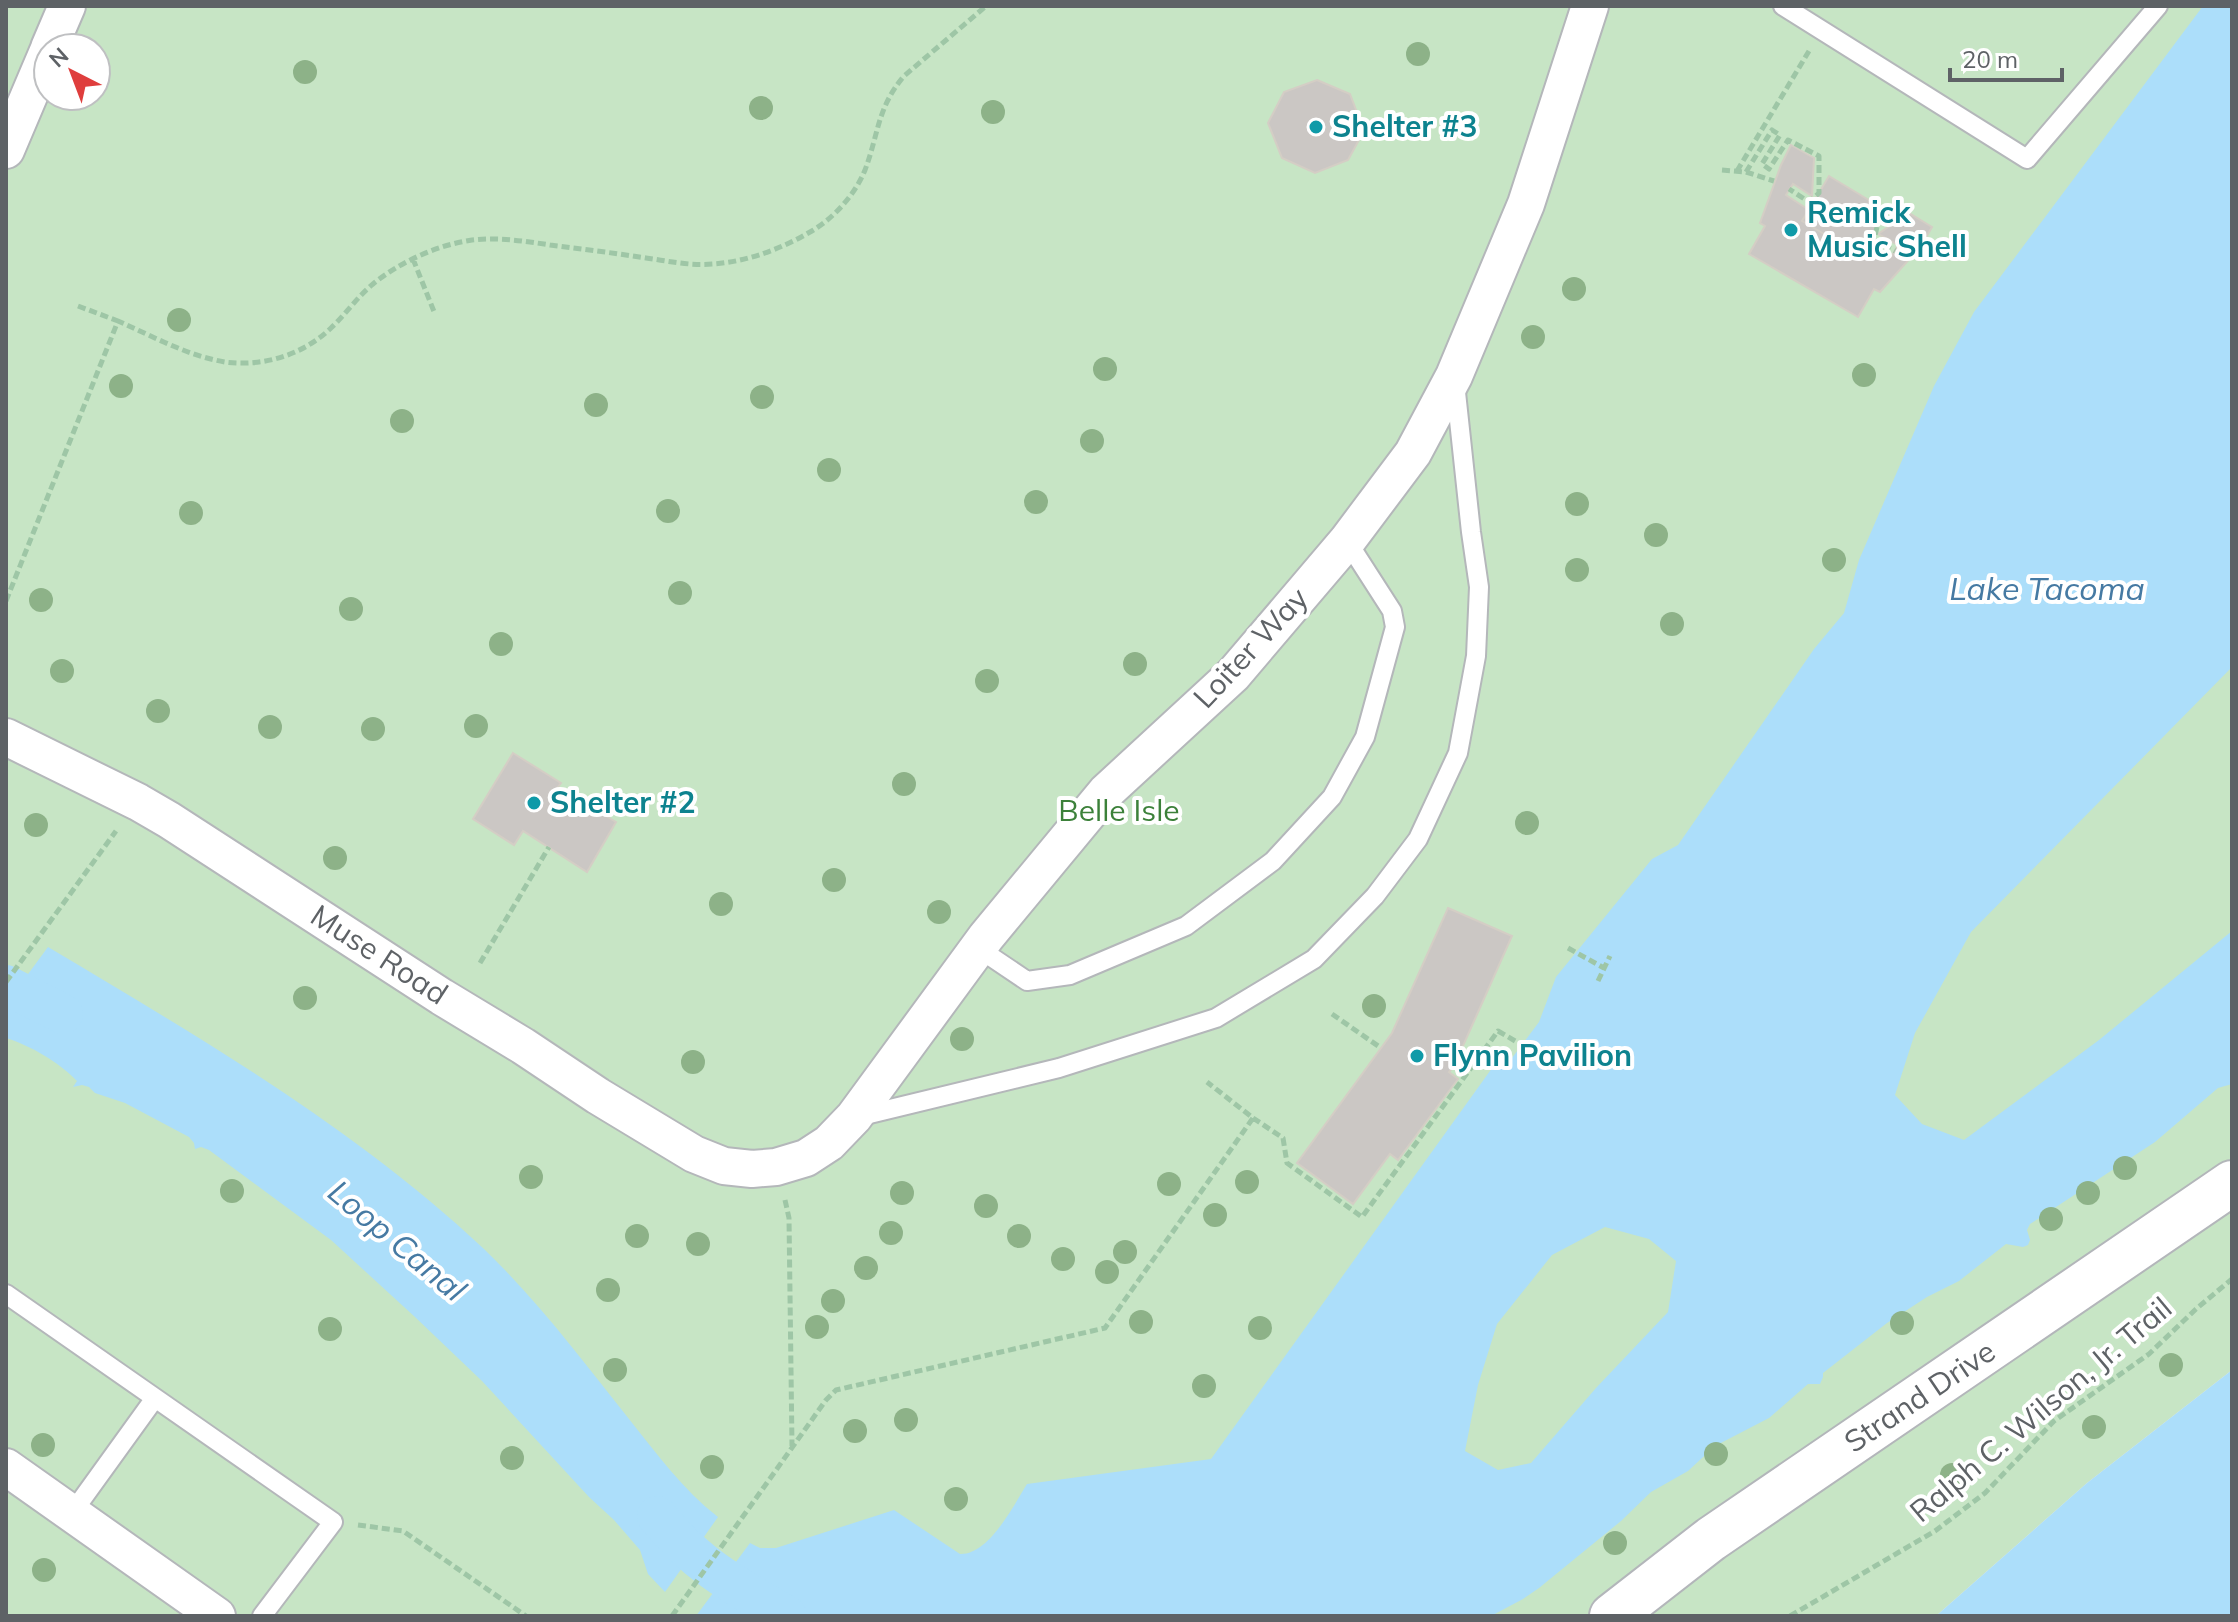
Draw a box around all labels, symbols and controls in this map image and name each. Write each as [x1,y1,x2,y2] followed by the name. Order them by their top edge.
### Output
[32,32,112,112] north arrow
[1950,32,2062,82] scale bar
[43,41,74,73] text: N
[1962,44,2018,74] text: 20 m
[1332,107,1477,145] place label: Shelter #3
[1307,118,1325,136] marker: Shelter #3
[1807,193,1967,265] place label: Remick Music Shell
[1782,221,1800,239] marker: Remick Music Shell
[1949,568,2145,608] water label: Lake Tacoma
[1185,579,1316,716] street label: Loiter Way
[550,783,695,821] place label: Shelter #2
[1058,791,1180,829] park label: Belle Isle
[525,794,543,812] marker: Shelter #2
[304,896,455,1012] street label: Muse Road
[1433,1036,1632,1074] place label: Flynn Pavilion
[1408,1047,1426,1065] marker: Flynn Pavilion
[321,1171,475,1310] water label: Loop Canal
[1902,1289,2179,1530] street label: Ralph C. Wilson, Jr. Trail
[1837,1332,2002,1461] street label: Strand Drive

